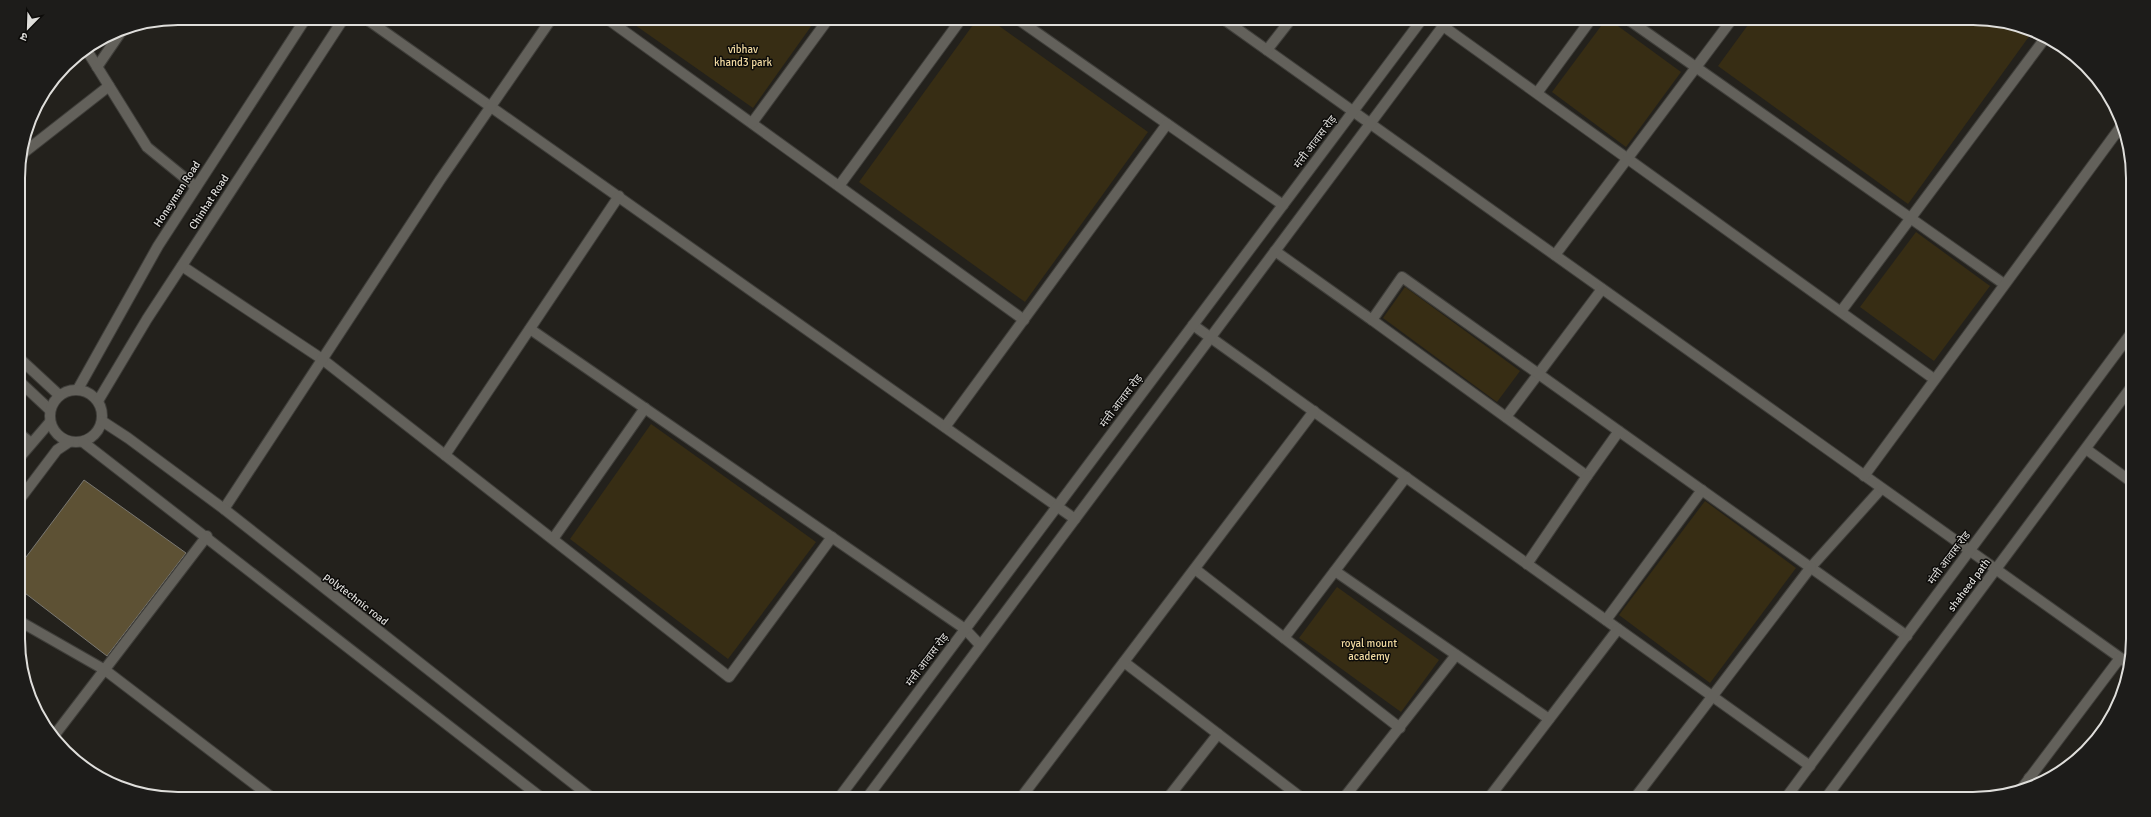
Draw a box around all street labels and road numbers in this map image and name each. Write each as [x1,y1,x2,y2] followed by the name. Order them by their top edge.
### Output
[1291,113,1339,171] street label: मंत्ती आवास रोड़
[151,158,203,229] street label: Honeyman Road
[186,172,232,232] street label: Chinhat Road
[1097,372,1145,430] street label: मंत्ती आवास रोड़
[1925,529,1973,587] street label: मंत्ती आवास रोड
[1945,556,1993,614] street label: shaheed path
[321,570,391,628] street label: polytechnic road
[903,631,951,689] street label: मंत्ती आवास रोड़

